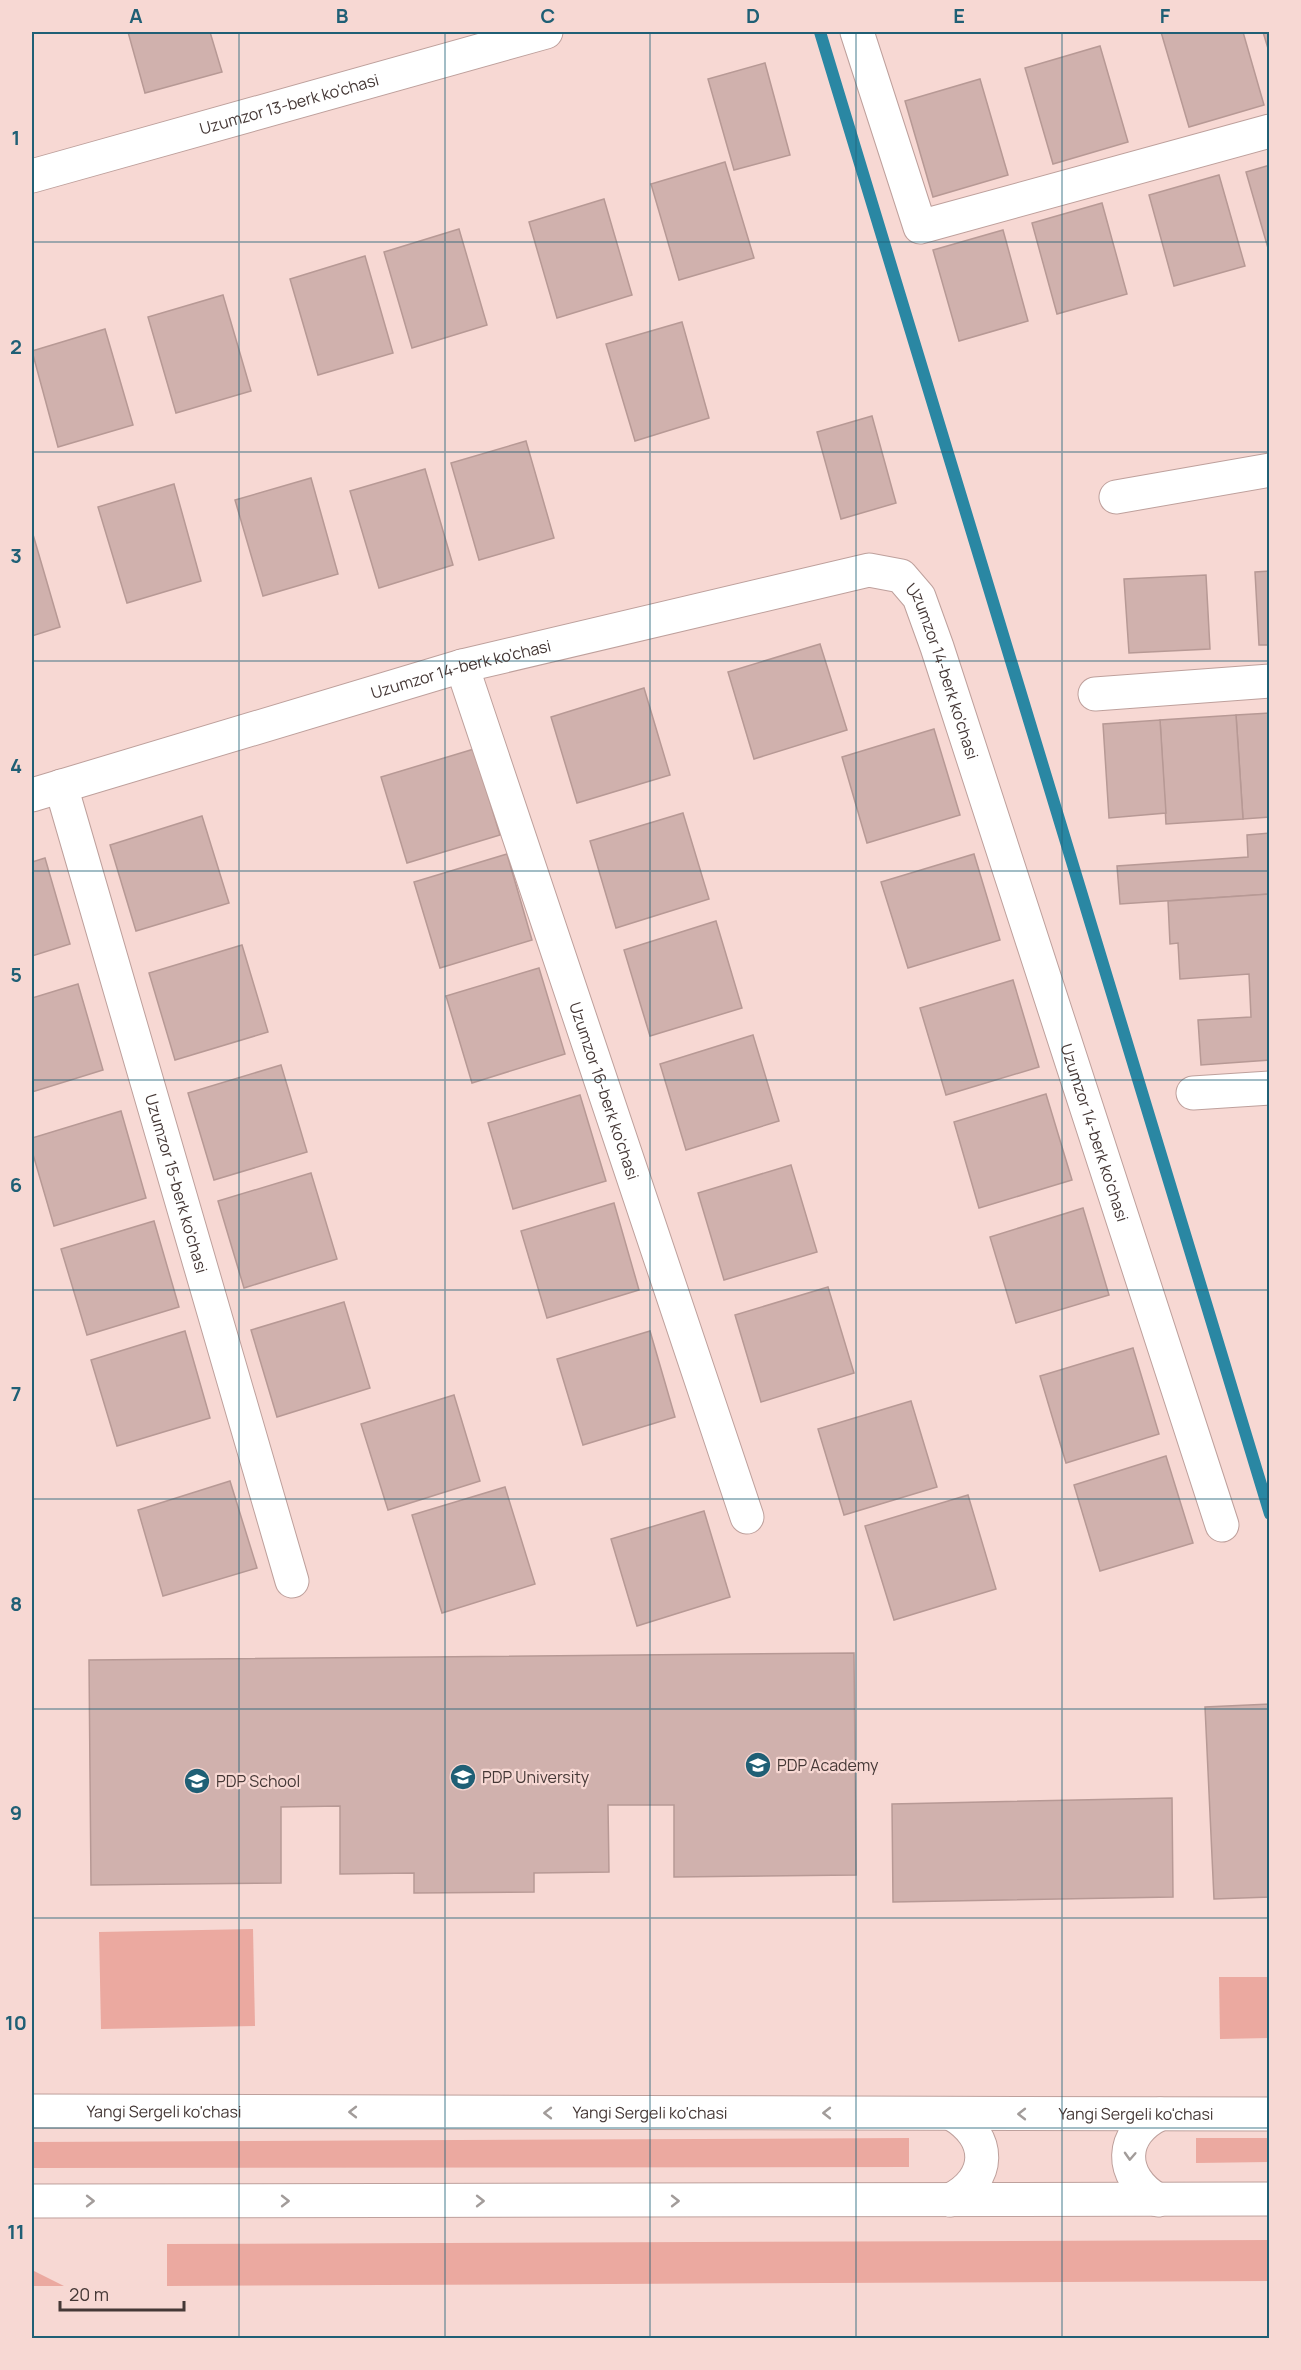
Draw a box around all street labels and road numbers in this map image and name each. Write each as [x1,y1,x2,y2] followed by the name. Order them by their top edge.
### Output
[197,68,381,140] street label: Uzumzor 13-berk ko'chasi
[901,578,984,762] street label: Uzumzor 14-berk ko'chasi
[368,634,553,704] street label: Uzumzor 14-berk ko'chasi
[564,999,644,1183] street label: Uzumzor 16-berk ko'chasi
[1055,1041,1134,1224] street label: Uzumzor 14-berk ko'chasi
[140,1091,213,1276] street label: Uzumzor 15-berk ko'chasi
[86,2100,242,2123] street label: Yangi Sergeli ko'chasi
[572,2101,728,2124] street label: Yangi Sergeli ko'chasi
[1058,2102,1214,2125] street label: Yangi Sergeli ko'chasi

